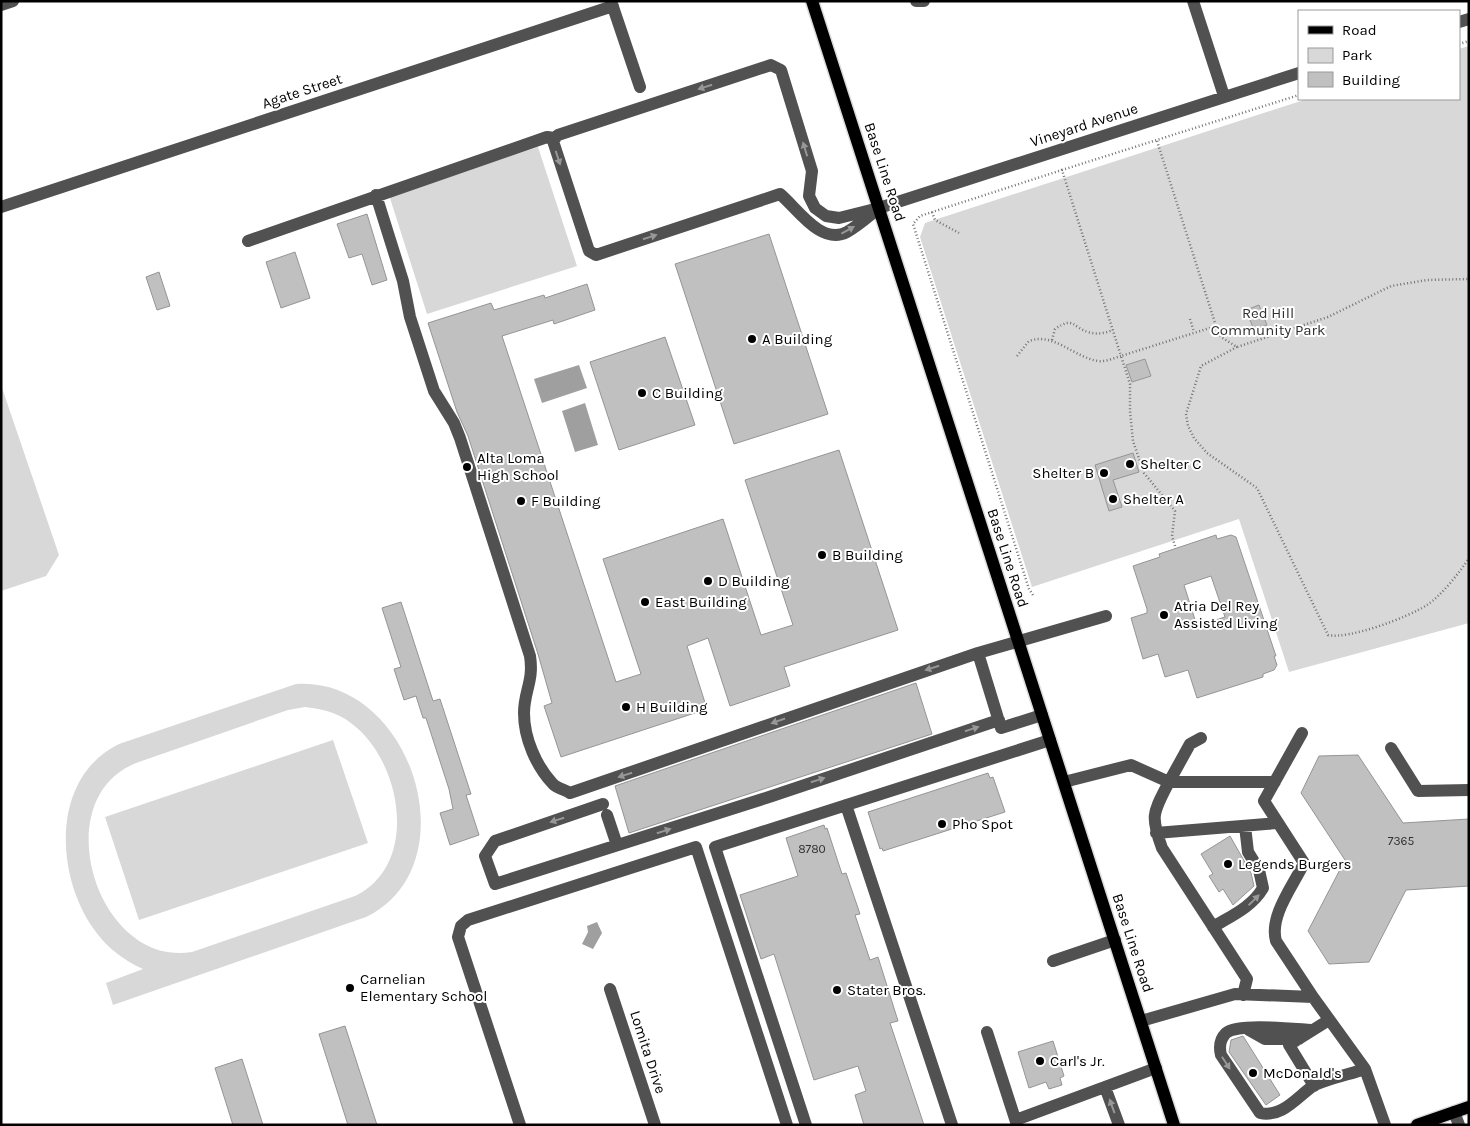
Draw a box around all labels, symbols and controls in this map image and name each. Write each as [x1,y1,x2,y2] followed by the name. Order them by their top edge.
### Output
[1298,10,1460,100] legend
[1342,21,1377,39] text: Road
[1342,46,1372,64] text: Park
[260,69,345,112] street label: Agate Street
[1342,71,1400,89] text: Building
[698,84,713,91] one-way arrow
[1028,99,1140,151] street label: Vineyard Avenue
[861,120,909,224] street label: Base Line Road
[800,141,808,156] one-way arrow
[554,151,562,166] one-way arrow
[840,226,855,234] one-way arrow
[642,233,657,240] one-way arrow
[1211,304,1325,339] park label: Red Hill Community Park
[762,330,833,348] place label: A Building
[746,333,758,345] marker: A Building
[652,384,723,402] place label: C Building
[636,387,648,399] marker: C Building
[477,449,559,484] place label: Alta Loma High School
[1140,455,1202,473] place label: Shelter C
[1124,458,1136,470] marker: Shelter C
[461,461,473,473] marker: Alta Loma High School
[1032,464,1094,482] place label: Shelter B
[1098,467,1110,479] marker: Shelter B
[1123,490,1184,508] place label: Shelter A
[531,492,601,510] place label: F Building
[1107,493,1119,505] marker: Shelter A
[515,495,527,507] marker: F Building
[984,506,1032,610] street label: Base Line Road
[832,546,903,564] place label: B Building
[816,549,828,561] marker: B Building
[718,572,790,590] place label: D Building
[702,575,714,587] marker: D Building
[655,593,747,611] place label: East Building
[639,596,651,608] marker: East Building
[1174,597,1278,632] place label: Atria Del Rey Assisted Living
[1158,609,1170,621] marker: Atria Del Rey Assisted Living
[924,665,939,673] one-way arrow
[636,698,708,716] place label: H Building
[620,701,632,713] marker: H Building
[770,718,785,726] one-way arrow
[965,725,980,732] one-way arrow
[617,772,632,779] one-way arrow
[811,776,826,784] one-way arrow
[952,815,1013,833] place label: Pho Spot
[549,816,564,824] one-way arrow
[936,818,948,830] marker: Pho Spot
[656,826,671,834] one-way arrow
[1388,834,1414,848] house number: 7365
[798,842,826,856] house number: 8780
[1238,855,1351,873] place label: Legends Burgers
[1222,858,1234,870] marker: Legends Burgers
[1109,891,1157,995] street label: Base Line Road
[1247,894,1259,906] one-way arrow
[360,970,487,1005] place label: Carnelian Elementary School
[847,981,926,999] place label: Stater Bros.
[344,982,356,994] marker: Carnelian Elementary School
[831,984,843,996] marker: Stater Bros.
[626,1008,670,1096] street label: Lomita Drive
[1050,1052,1105,1070] place label: Carl's Jr.
[1034,1055,1046,1067] marker: Carl's Jr.
[1222,1056,1231,1069] one-way arrow
[1263,1064,1342,1082] place label: McDonald's
[1247,1067,1259,1079] marker: McDonald's
[1108,1098,1116,1113] one-way arrow

